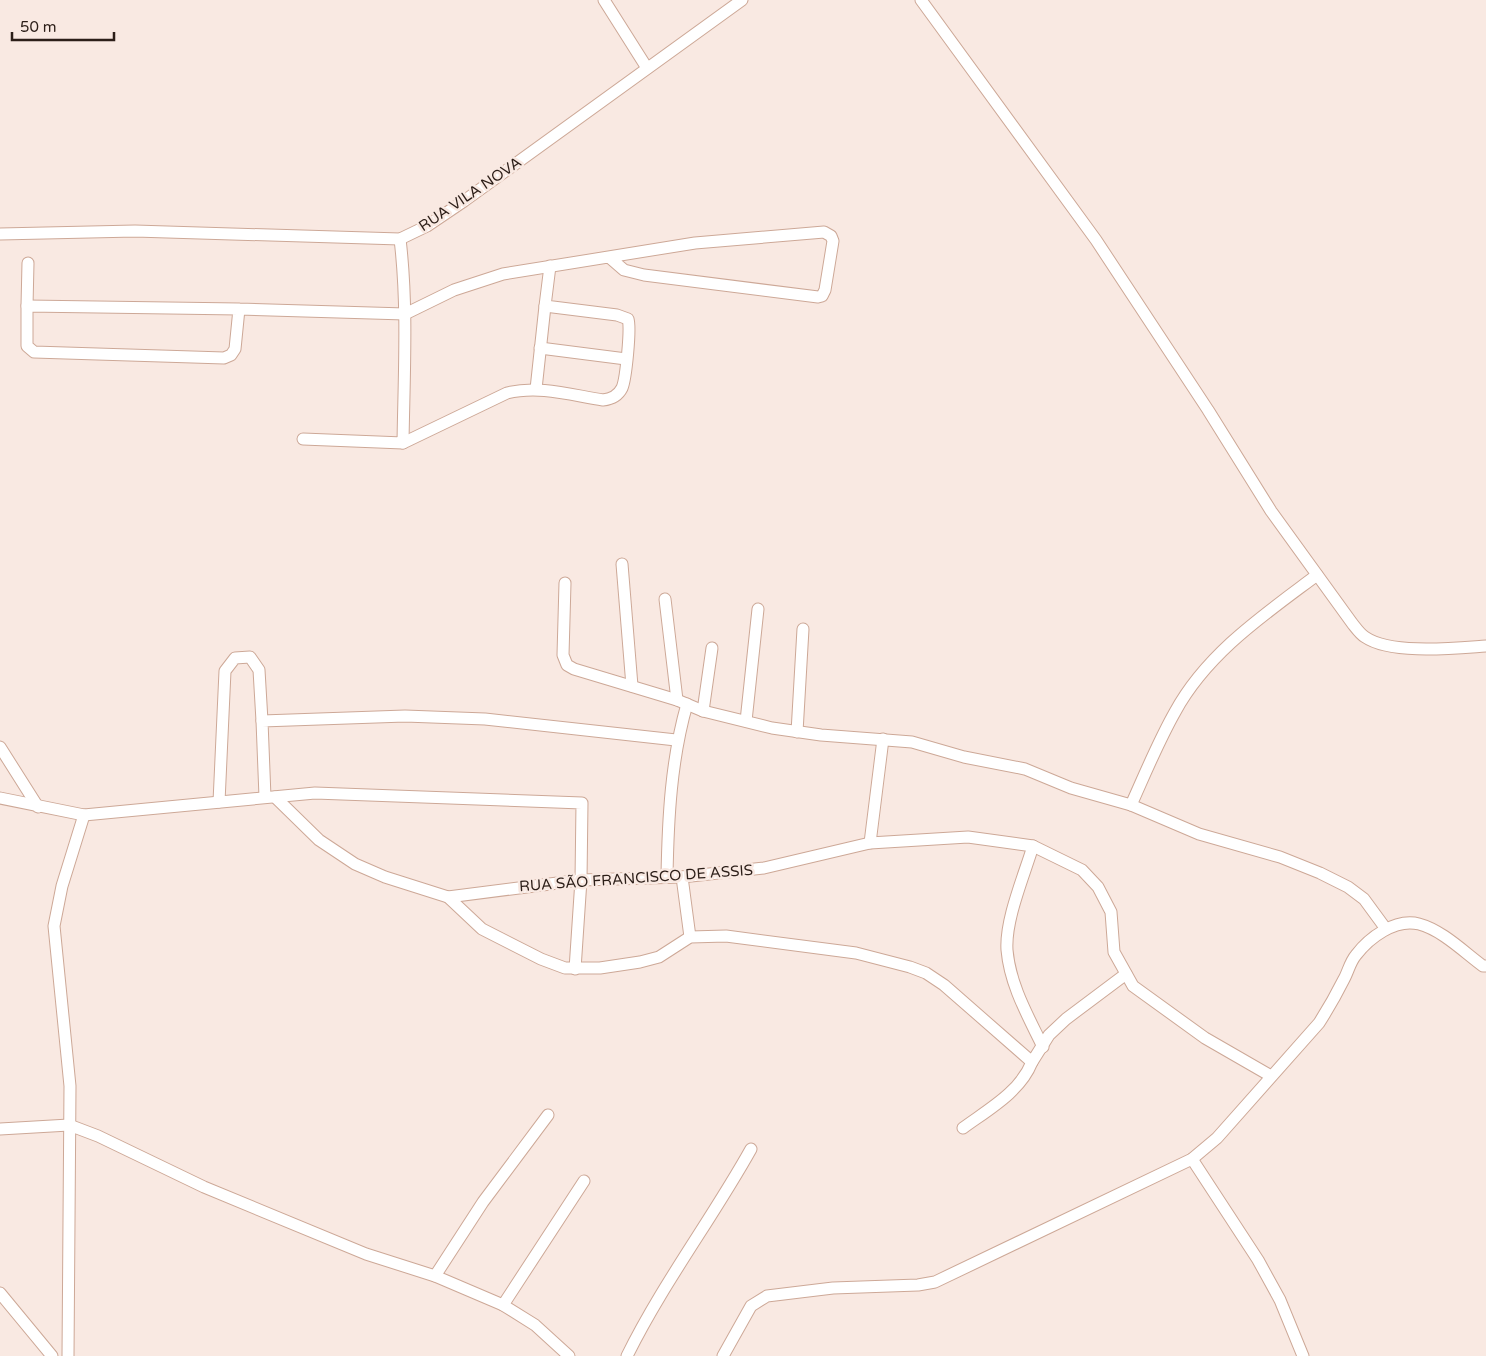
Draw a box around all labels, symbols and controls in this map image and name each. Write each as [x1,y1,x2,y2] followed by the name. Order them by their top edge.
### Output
[12,10,115,42] scale bar
[20,18,57,36] text: 50 m
[415,153,525,235] street label: RUA VILA NOVA
[519,861,753,895] street label: RUA SÃO FRANCISCO DE ASSIS

